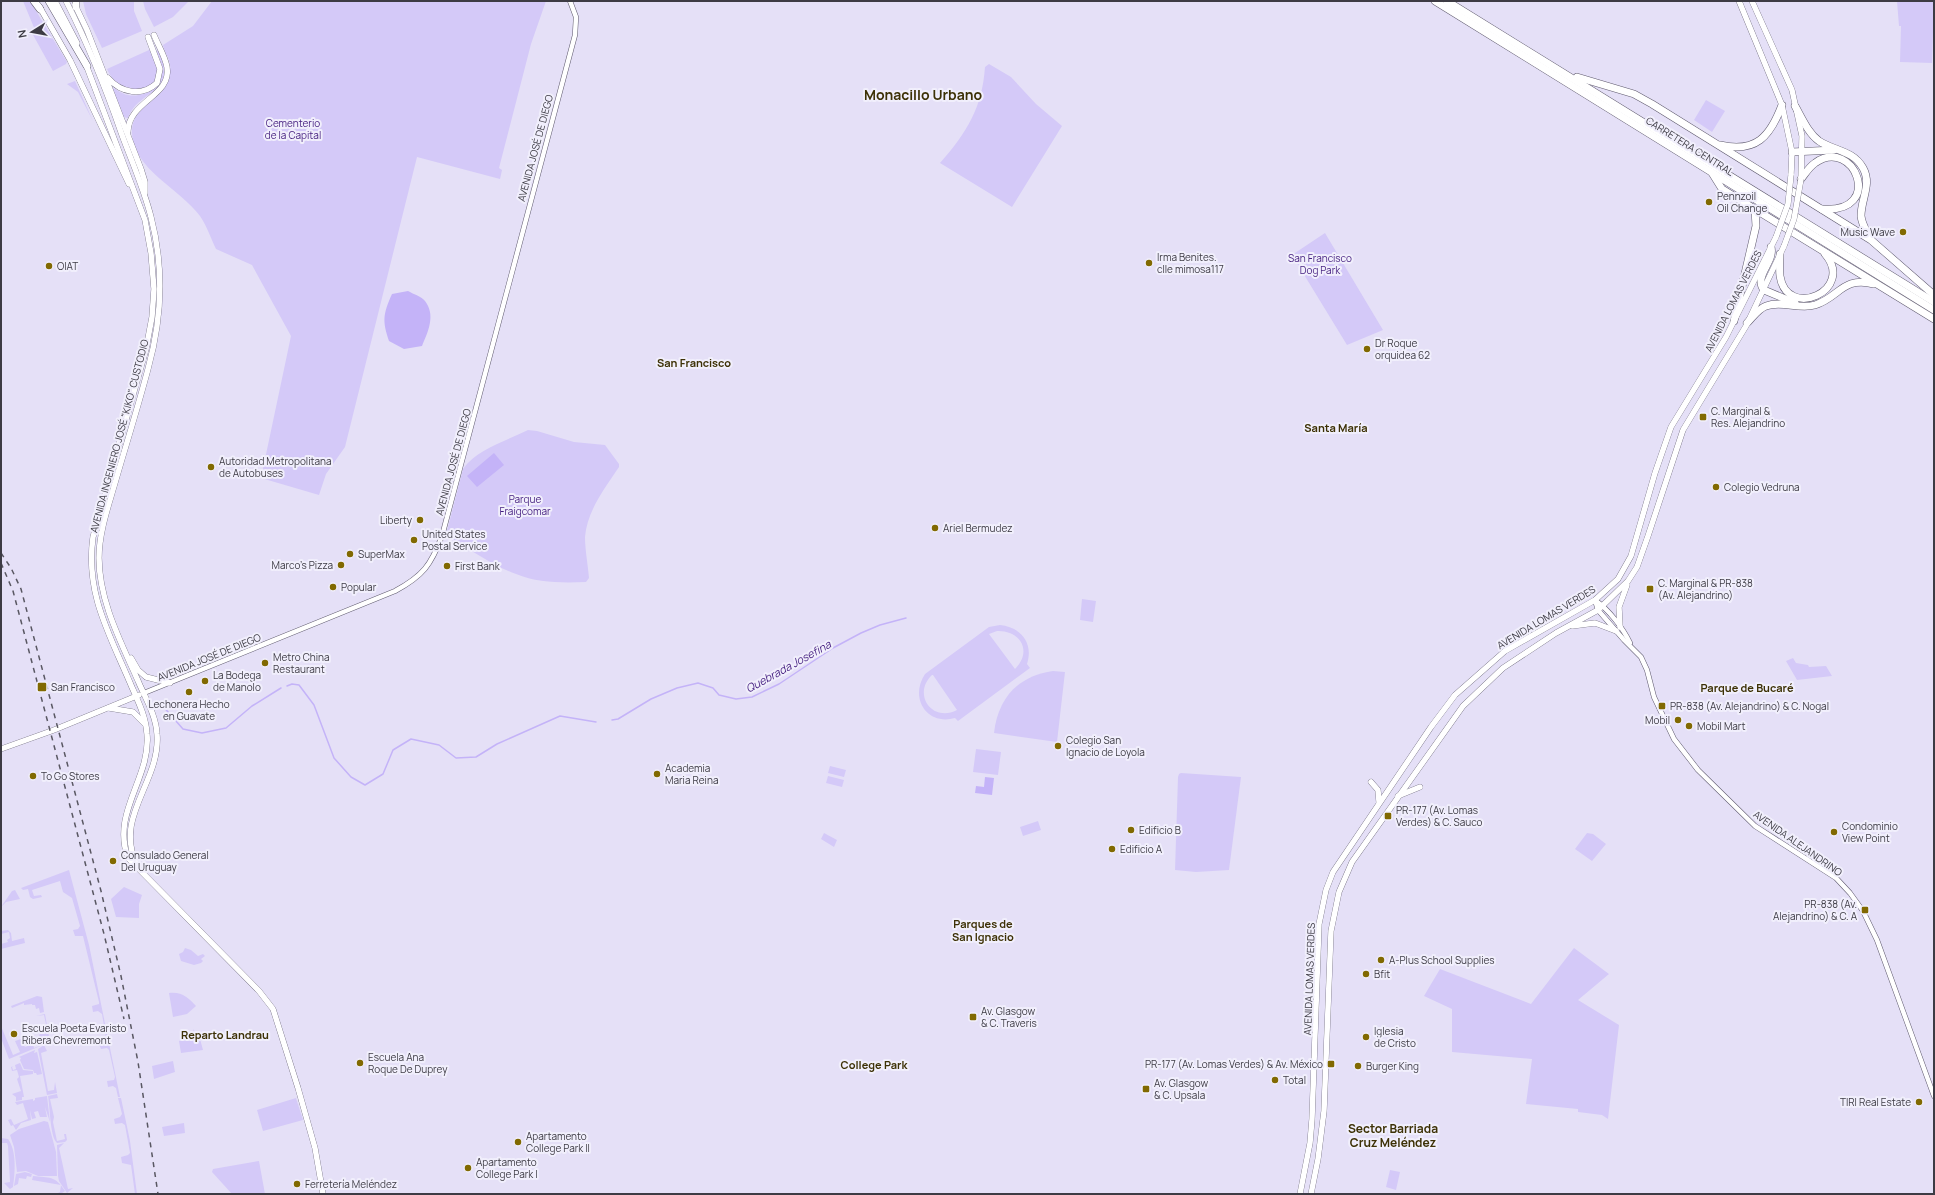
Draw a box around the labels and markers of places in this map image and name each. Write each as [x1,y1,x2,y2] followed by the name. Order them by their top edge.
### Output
[1717,189,1767,215] place label: Pennzoil Oil Change
[1704,197,1714,207] marker: Pennzoil Oil Change
[1841,225,1895,239] place label: Music Wave
[1898,227,1908,237] marker: Music Wave
[1157,250,1224,276] place label: Irma Benites. clle mimosa117
[1144,258,1154,268] marker: Irma Benites. clle mimosa117
[57,259,78,273] place label: OIAT
[44,261,54,271] marker: OIAT
[1375,336,1430,362] place label: Dr Roque orquidea 62
[1362,344,1372,354] marker: Dr Roque orquidea 62
[1711,404,1785,430] place label: C. Marginal & Res. Alejandrino
[1698,412,1708,422] marker: C. Marginal & Res. Alejandrino
[219,454,332,480] place label: Autoridad Metropolitana de Autobuses
[206,462,216,472] marker: Autoridad Metropolitana de Autobuses
[1724,480,1800,494] place label: Colegio Vedruna
[1711,482,1721,492] marker: Colegio Vedruna
[380,513,413,527] place label: Liberty
[415,515,425,525] marker: Liberty
[943,521,1013,535] place label: Ariel Bermudez
[930,523,940,533] marker: Ariel Bermudez
[422,527,487,553] place label: United States Postal Service
[409,535,419,545] marker: United States Postal Service
[358,547,405,561] place label: SuperMax
[345,549,355,559] marker: SuperMax
[272,558,333,572] place label: Marco's Pizza
[455,559,501,573] place label: First Bank
[336,560,346,570] marker: Marco's Pizza
[442,561,452,571] marker: First Bank
[1658,576,1753,602] place label: C. Marginal & PR-838 (Av. Alejandrino)
[341,580,377,594] place label: Popular
[328,582,338,592] marker: Popular
[1645,584,1655,594] marker: C. Marginal & PR-838 (Av. Alejandrino)
[273,650,330,676] place label: Metro China Restaurant
[260,658,270,668] marker: Metro China Restaurant
[213,668,261,694] place label: La Bodega de Manolo
[200,676,210,686] marker: La Bodega de Manolo
[51,680,115,694] place label: San Francisco
[36,681,48,693] marker: San Francisco
[184,687,194,697] marker: Lechonera Hecho en Guavate
[148,697,230,723] place label: Lechonera Hecho en Guavate
[1670,699,1829,713] place label: PR-838 (Av. Alejandrino) & C. Nogal
[1657,701,1667,711] marker: PR-838 (Av. Alejandrino) & C. Nogal
[1645,713,1670,727] place label: Mobil
[1673,715,1683,725] marker: Mobil
[1697,719,1745,733] place label: Mobil Mart
[1684,721,1694,731] marker: Mobil Mart
[1066,733,1145,759] place label: Colegio San Ignacio de Loyola
[1053,741,1063,751] marker: Colegio San Ignacio de Loyola
[665,761,718,787] place label: Academia Maria Reina
[41,769,100,783] place label: To Go Stores
[652,769,662,779] marker: Academia Maria Reina
[28,771,38,781] marker: To Go Stores
[1396,803,1483,829] place label: PR-177 (Av. Lomas Verdes) & C. Sauco
[1383,811,1393,821] marker: PR-177 (Av. Lomas Verdes) & C. Sauco
[1842,819,1898,845] place label: Condominio View Point
[1139,823,1181,837] place label: Edificio B
[1126,825,1136,835] marker: Edificio B
[1829,827,1839,837] marker: Condominio View Point
[1120,842,1163,856] place label: Edificio A
[1107,844,1117,854] marker: Edificio A
[121,848,209,874] place label: Consulado General Del Uruguay
[108,856,118,866] marker: Consulado General Del Uruguay
[1773,897,1858,923] place label: PR-838 (Av. Alejandrino) & C. A
[1860,905,1870,915] marker: PR-838 (Av. Alejandrino) & C. A
[1389,953,1495,967] place label: A-Plus School Supplies
[1376,955,1386,965] marker: A-Plus School Supplies
[1374,967,1390,981] place label: Bfit
[1361,969,1371,979] marker: Bfit
[981,1004,1037,1030] place label: Av. Glasgow & C. Traveris
[968,1012,978,1022] marker: Av. Glasgow & C. Traveris
[22,1021,127,1047] place label: Escuela Poeta Evaristo Ribera Chevremont
[1374,1024,1416,1050] place label: Iglesia de Cristo
[9,1029,19,1039] marker: Escuela Poeta Evaristo Ribera Chevremont
[1361,1032,1371,1042] marker: Iglesia de Cristo
[368,1050,448,1076] place label: Escuela Ana Roque De Duprey
[1145,1057,1323,1071] place label: PR-177 (Av. Lomas Verdes) & Av. México
[355,1058,365,1068] marker: Escuela Ana Roque De Duprey
[1326,1059,1336,1069] marker: PR-177 (Av. Lomas Verdes) & Av. México
[1366,1059,1419,1073] place label: Burger King
[1353,1061,1363,1071] marker: Burger King
[1283,1073,1306,1087] place label: Total
[1270,1075,1280,1085] marker: Total
[1154,1076,1209,1102] place label: Av. Glasgow & C. Upsala
[1141,1084,1151,1094] marker: Av. Glasgow & C. Upsala
[1840,1095,1911,1109] place label: TIRI Real Estate
[1914,1097,1924,1107] marker: TIRI Real Estate
[526,1129,590,1155] place label: Apartamento College Park II
[513,1137,523,1147] marker: Apartamento College Park II
[476,1155,538,1181] place label: Apartamento College Park I
[463,1163,473,1173] marker: Apartamento College Park I
[305,1177,397,1191] place label: Ferretería Meléndez
[292,1179,302,1189] marker: Ferretería Meléndez

